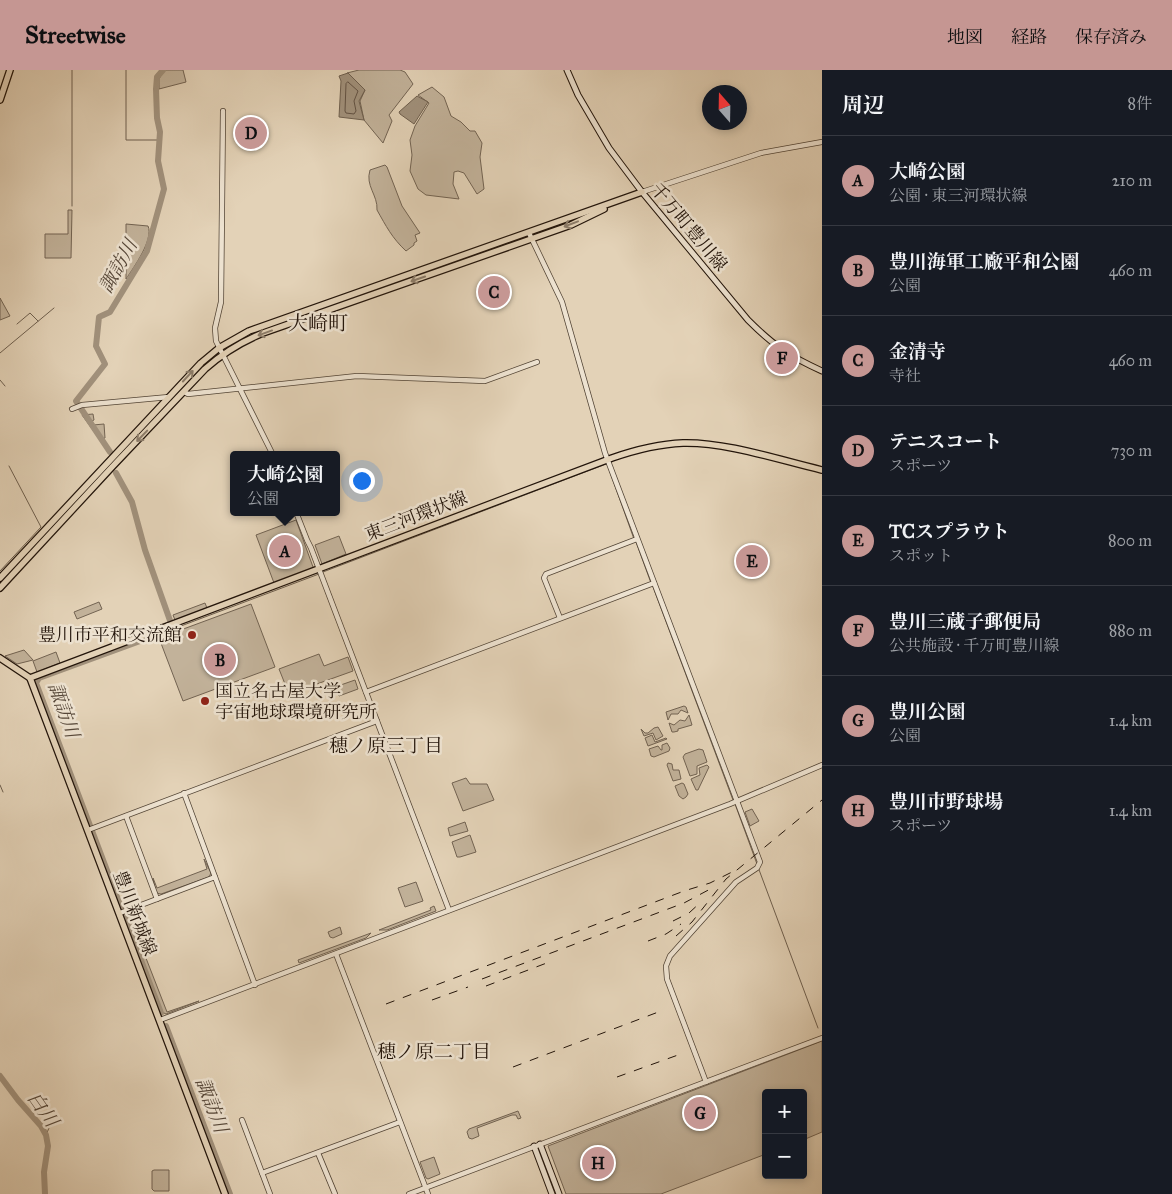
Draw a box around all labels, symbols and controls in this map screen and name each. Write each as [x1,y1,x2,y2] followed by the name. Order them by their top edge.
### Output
[25,20,126,50] text: Streetwise
[947,26,983,48] text: 地図
[1011,26,1047,48] text: 経路
[1075,26,1147,48] text: 保存済み
[702,85,747,130] north arrow
[842,92,884,118] text: 周辺
[1127,94,1152,113] text: 8件
[235,114,267,152] pin: D
[889,160,965,183] text: 大崎公園
[853,171,863,190] text: A
[1112,171,1152,190] text: 210 m
[646,179,732,275] street label: 千万町豊川線
[889,186,1027,205] text: 公園 · 東三河環状線
[564,220,579,229] one-way arrow
[94,234,143,297] water label: 諏訪川
[889,250,1079,273] text: 豊川海軍工廠平和公園
[853,261,863,280] text: B
[1109,261,1152,280] text: 460 m
[478,273,510,311] pin: C
[411,275,426,284] one-way arrow
[889,276,921,295] text: 公園
[288,311,348,335] district label: 大崎町
[258,329,273,338] one-way arrow
[766,339,798,377] pin: F
[889,340,946,363] text: 金清寺
[853,351,863,370] text: C
[1109,351,1152,370] text: 460 m
[889,366,921,385] text: 寺社
[182,370,194,383] one-way arrow
[136,429,148,442] one-way arrow
[889,430,1002,453] text: テニスコート
[852,441,864,460] text: D
[1111,441,1152,460] text: 730 m
[230,451,340,516] popup
[889,456,952,475] text: スポーツ
[247,463,323,486] text: 大崎公園
[349,468,375,494] your location
[362,486,470,546] street label: 東三河環状線
[247,489,279,508] text: 公園
[889,520,1010,543] text: TCスプラウト
[852,531,864,550] text: E
[1108,531,1152,550] text: 800 m
[269,532,301,570] pin: A
[736,542,768,580] pin: E
[889,546,953,565] text: スポット
[889,610,1041,633] text: 豊川三蔵子郵便局
[853,621,863,640] text: F
[1109,621,1152,640] text: 880 m
[38,624,182,646] place label: 豊川市平和交流館
[186,629,198,641] marker: 豊川市平和交流館
[889,636,1059,655] text: 公共施設 · 千万町豊川線
[204,641,236,679] pin: B
[44,679,85,743] water label: 諏訪川
[215,680,377,723] place label: 国立名古屋大学 宇宙地球環境研究所
[199,695,211,707] marker: 国立名古屋大学 宇宙地球環境研究所
[889,700,965,723] text: 豊川公園
[852,711,864,730] text: G
[1109,711,1152,730] text: 1.4 km
[889,726,921,745] text: 公園
[329,734,443,757] district label: 穂ノ原三丁目
[889,790,1003,813] text: 豊川市野球場
[851,801,865,820] text: H
[1109,801,1152,820] text: 1.4 km
[889,816,952,835] text: スポーツ
[109,867,161,959] street label: 豊川新城線
[377,1040,491,1063] district label: 穂ノ原二丁目
[191,1074,234,1138] water label: 諏訪川
[23,1087,64,1133] water label: 白川
[762,1089,807,1179] map controls
[762,1089,807,1134] button: +
[684,1094,716,1132] pin: G
[762,1134,807,1179] button: −
[582,1144,614,1182] pin: H

